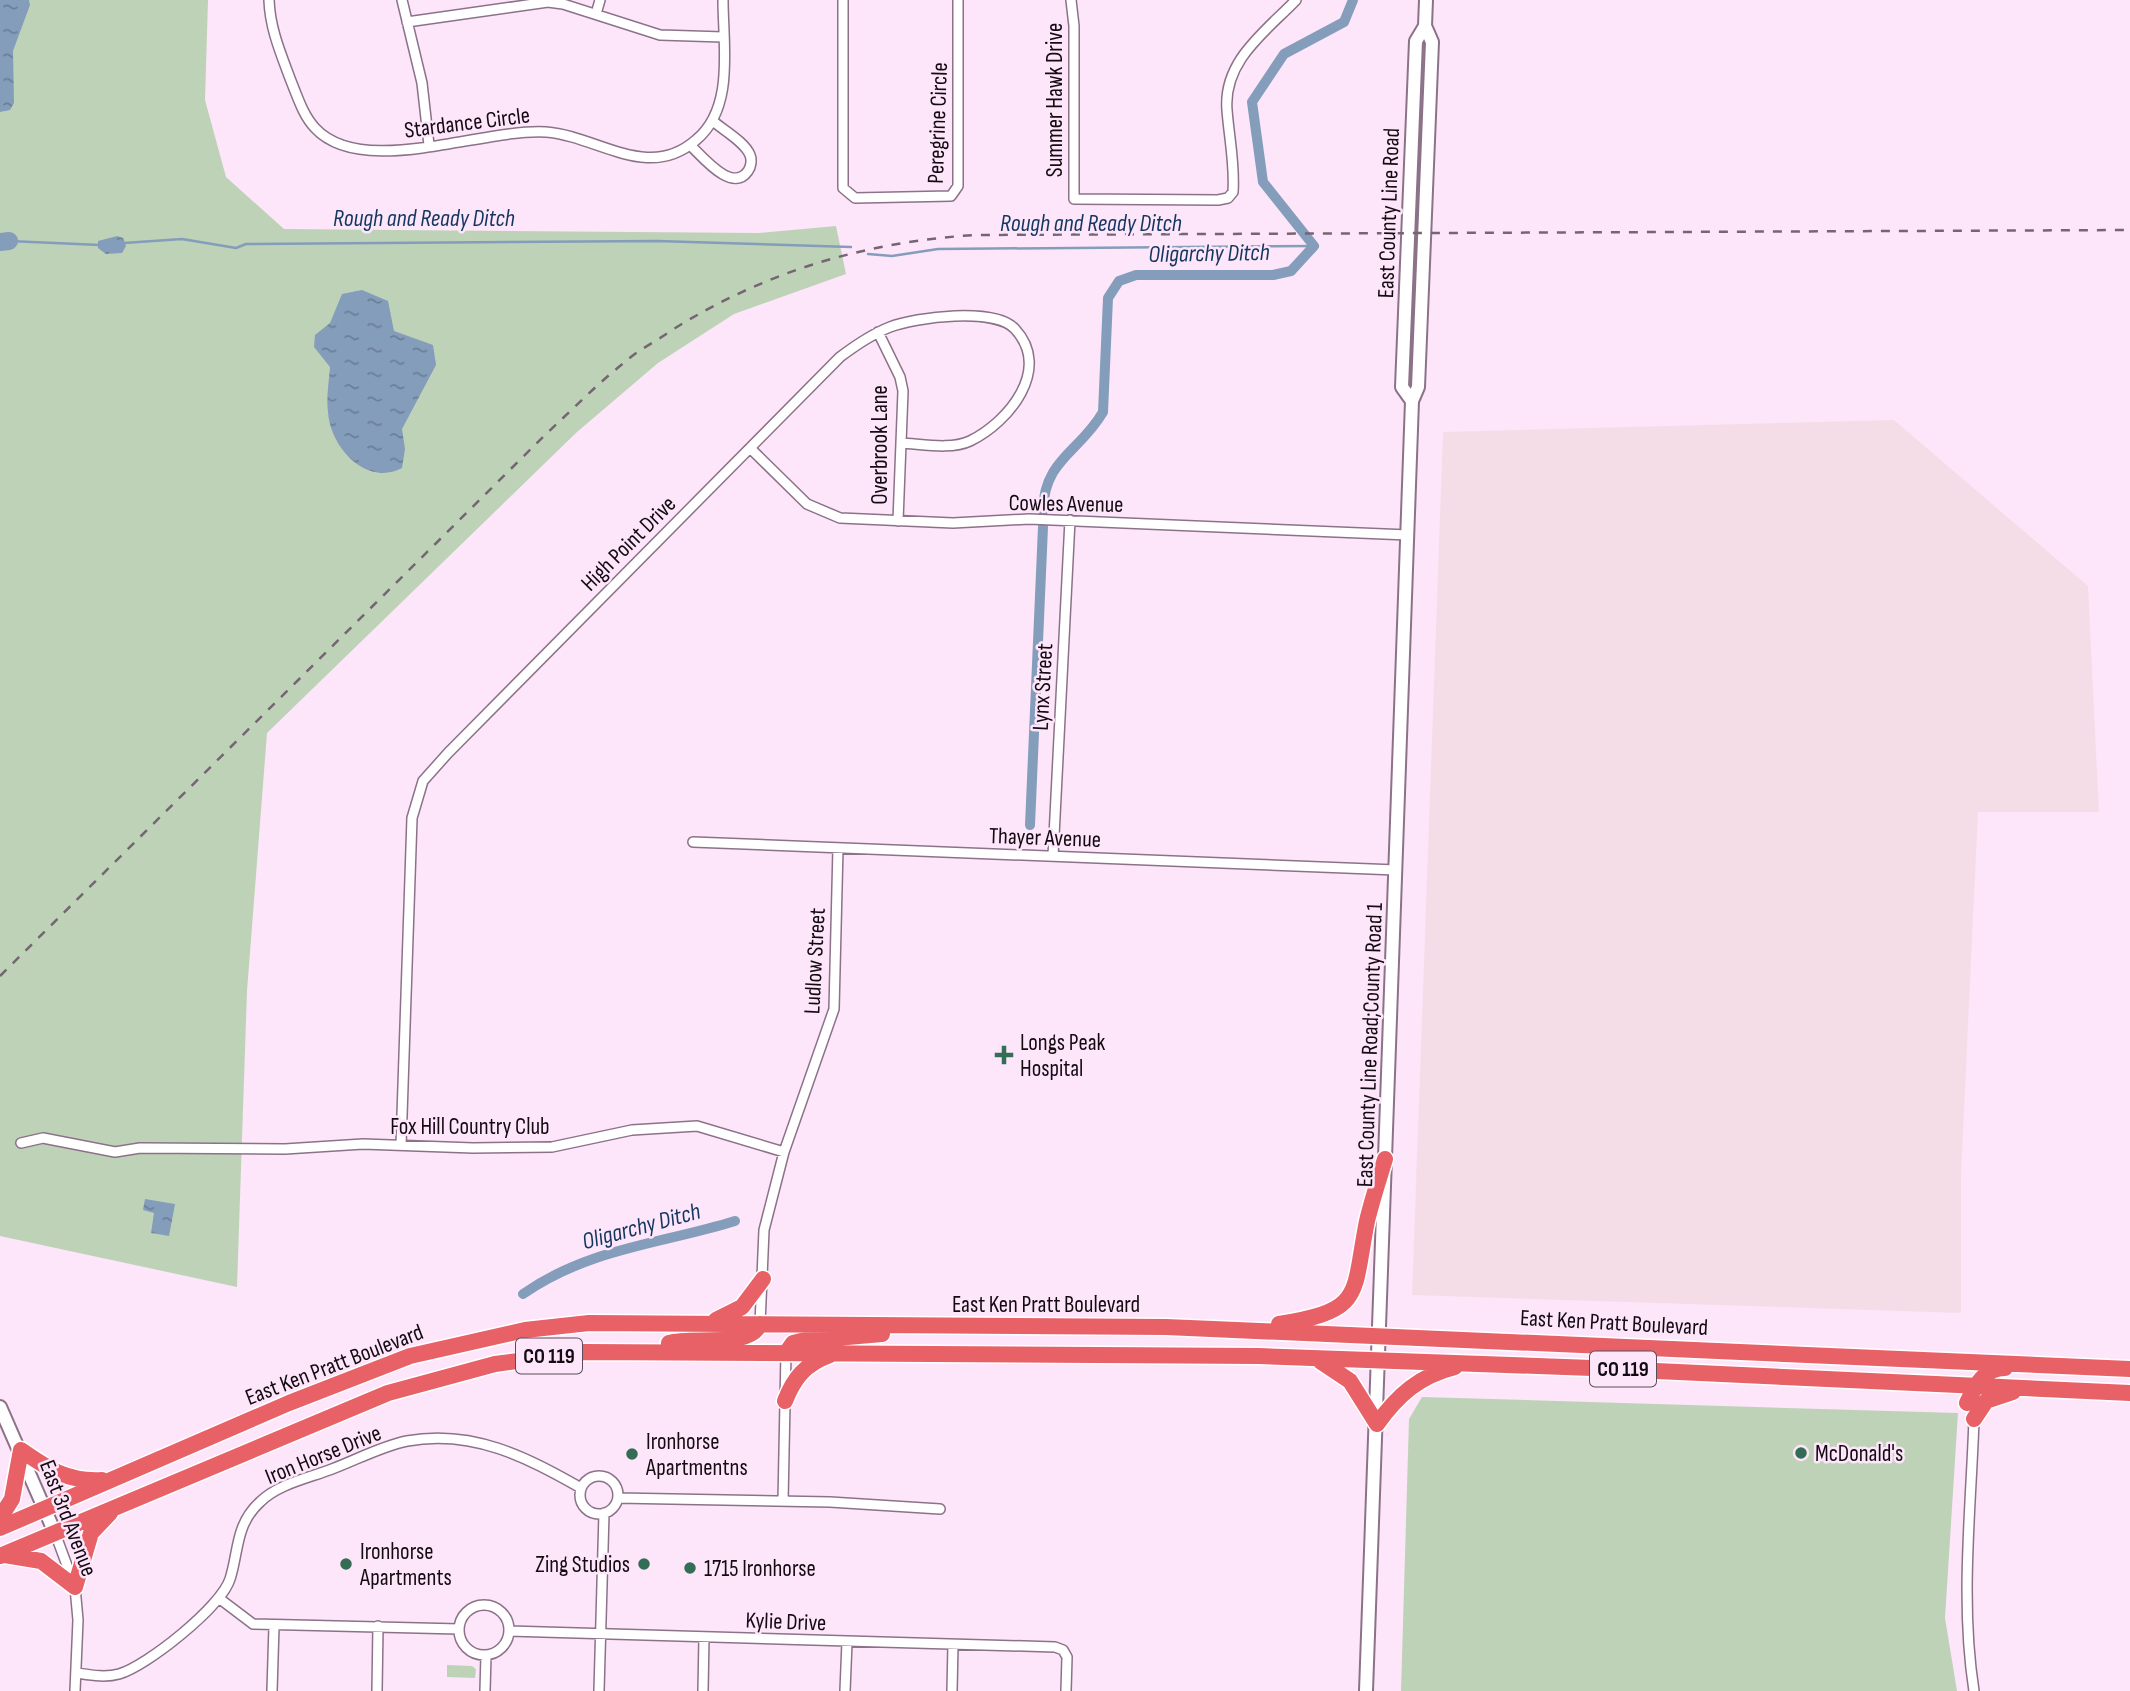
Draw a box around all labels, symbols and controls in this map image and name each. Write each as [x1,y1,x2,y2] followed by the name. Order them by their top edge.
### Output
[1041,23,1069,177] street label: Summer Hawk Drive
[922,62,954,184] street label: Peregrine Circle
[403,101,532,145] street label: Stardance Circle
[1372,127,1406,299] street label: East County Line Road
[333,204,515,233] water label: Rough and Ready Ditch
[1000,209,1182,238] water label: Rough and Ready Ditch
[1148,238,1270,269] water label: Oligarchy Ditch
[866,385,894,505] street label: Overbrook Lane
[1008,489,1124,519] street label: Cowles Avenue
[575,490,682,597] street label: High Point Drive
[1027,643,1059,731] street label: Lynx Street
[988,822,1101,854] street label: Thayer Avenue
[1351,902,1389,1188] street label: East County Line Road;County Road 1
[798,907,832,1015] street label: Ludlow Street
[1020,1029,1106,1083] place label: Longs Peak Hospital
[994,1045,1014,1065] marker: Longs Peak Hospital
[390,1113,550,1141] street label: Fox Hill Country Club
[579,1197,704,1256] water label: Oligarchy Ditch
[952,1291,1140,1319] street label: East Ken Pratt Boulevard
[1519,1304,1709,1342] street label: East Ken Pratt Boulevard
[242,1318,427,1412] street label: East Ken Pratt Boulevard
[516,1338,582,1374] road number: CO 119
[1590,1352,1656,1386] road number: CO 119
[261,1419,386,1491] street label: Iron Horse Drive
[645,1428,748,1482] place label: Ironhorse Apartmentns
[1815,1440,1903,1468] place label: McDonald's
[1793,1445,1809,1461] marker: McDonald's
[624,1446,640,1462] marker: Ironhorse Apartmentns
[33,1456,103,1580] street label: East 3rd Avenue
[359,1538,452,1592] place label: Ironhorse Apartments
[535,1551,630,1579] place label: Zing Studios
[704,1555,816,1583] place label: 1715 Ironhorse
[338,1556,354,1572] marker: Ironhorse Apartments
[636,1556,652,1572] marker: Zing Studios
[682,1560,698,1576] marker: 1715 Ironhorse
[745,1607,827,1637] street label: Kylie Drive

